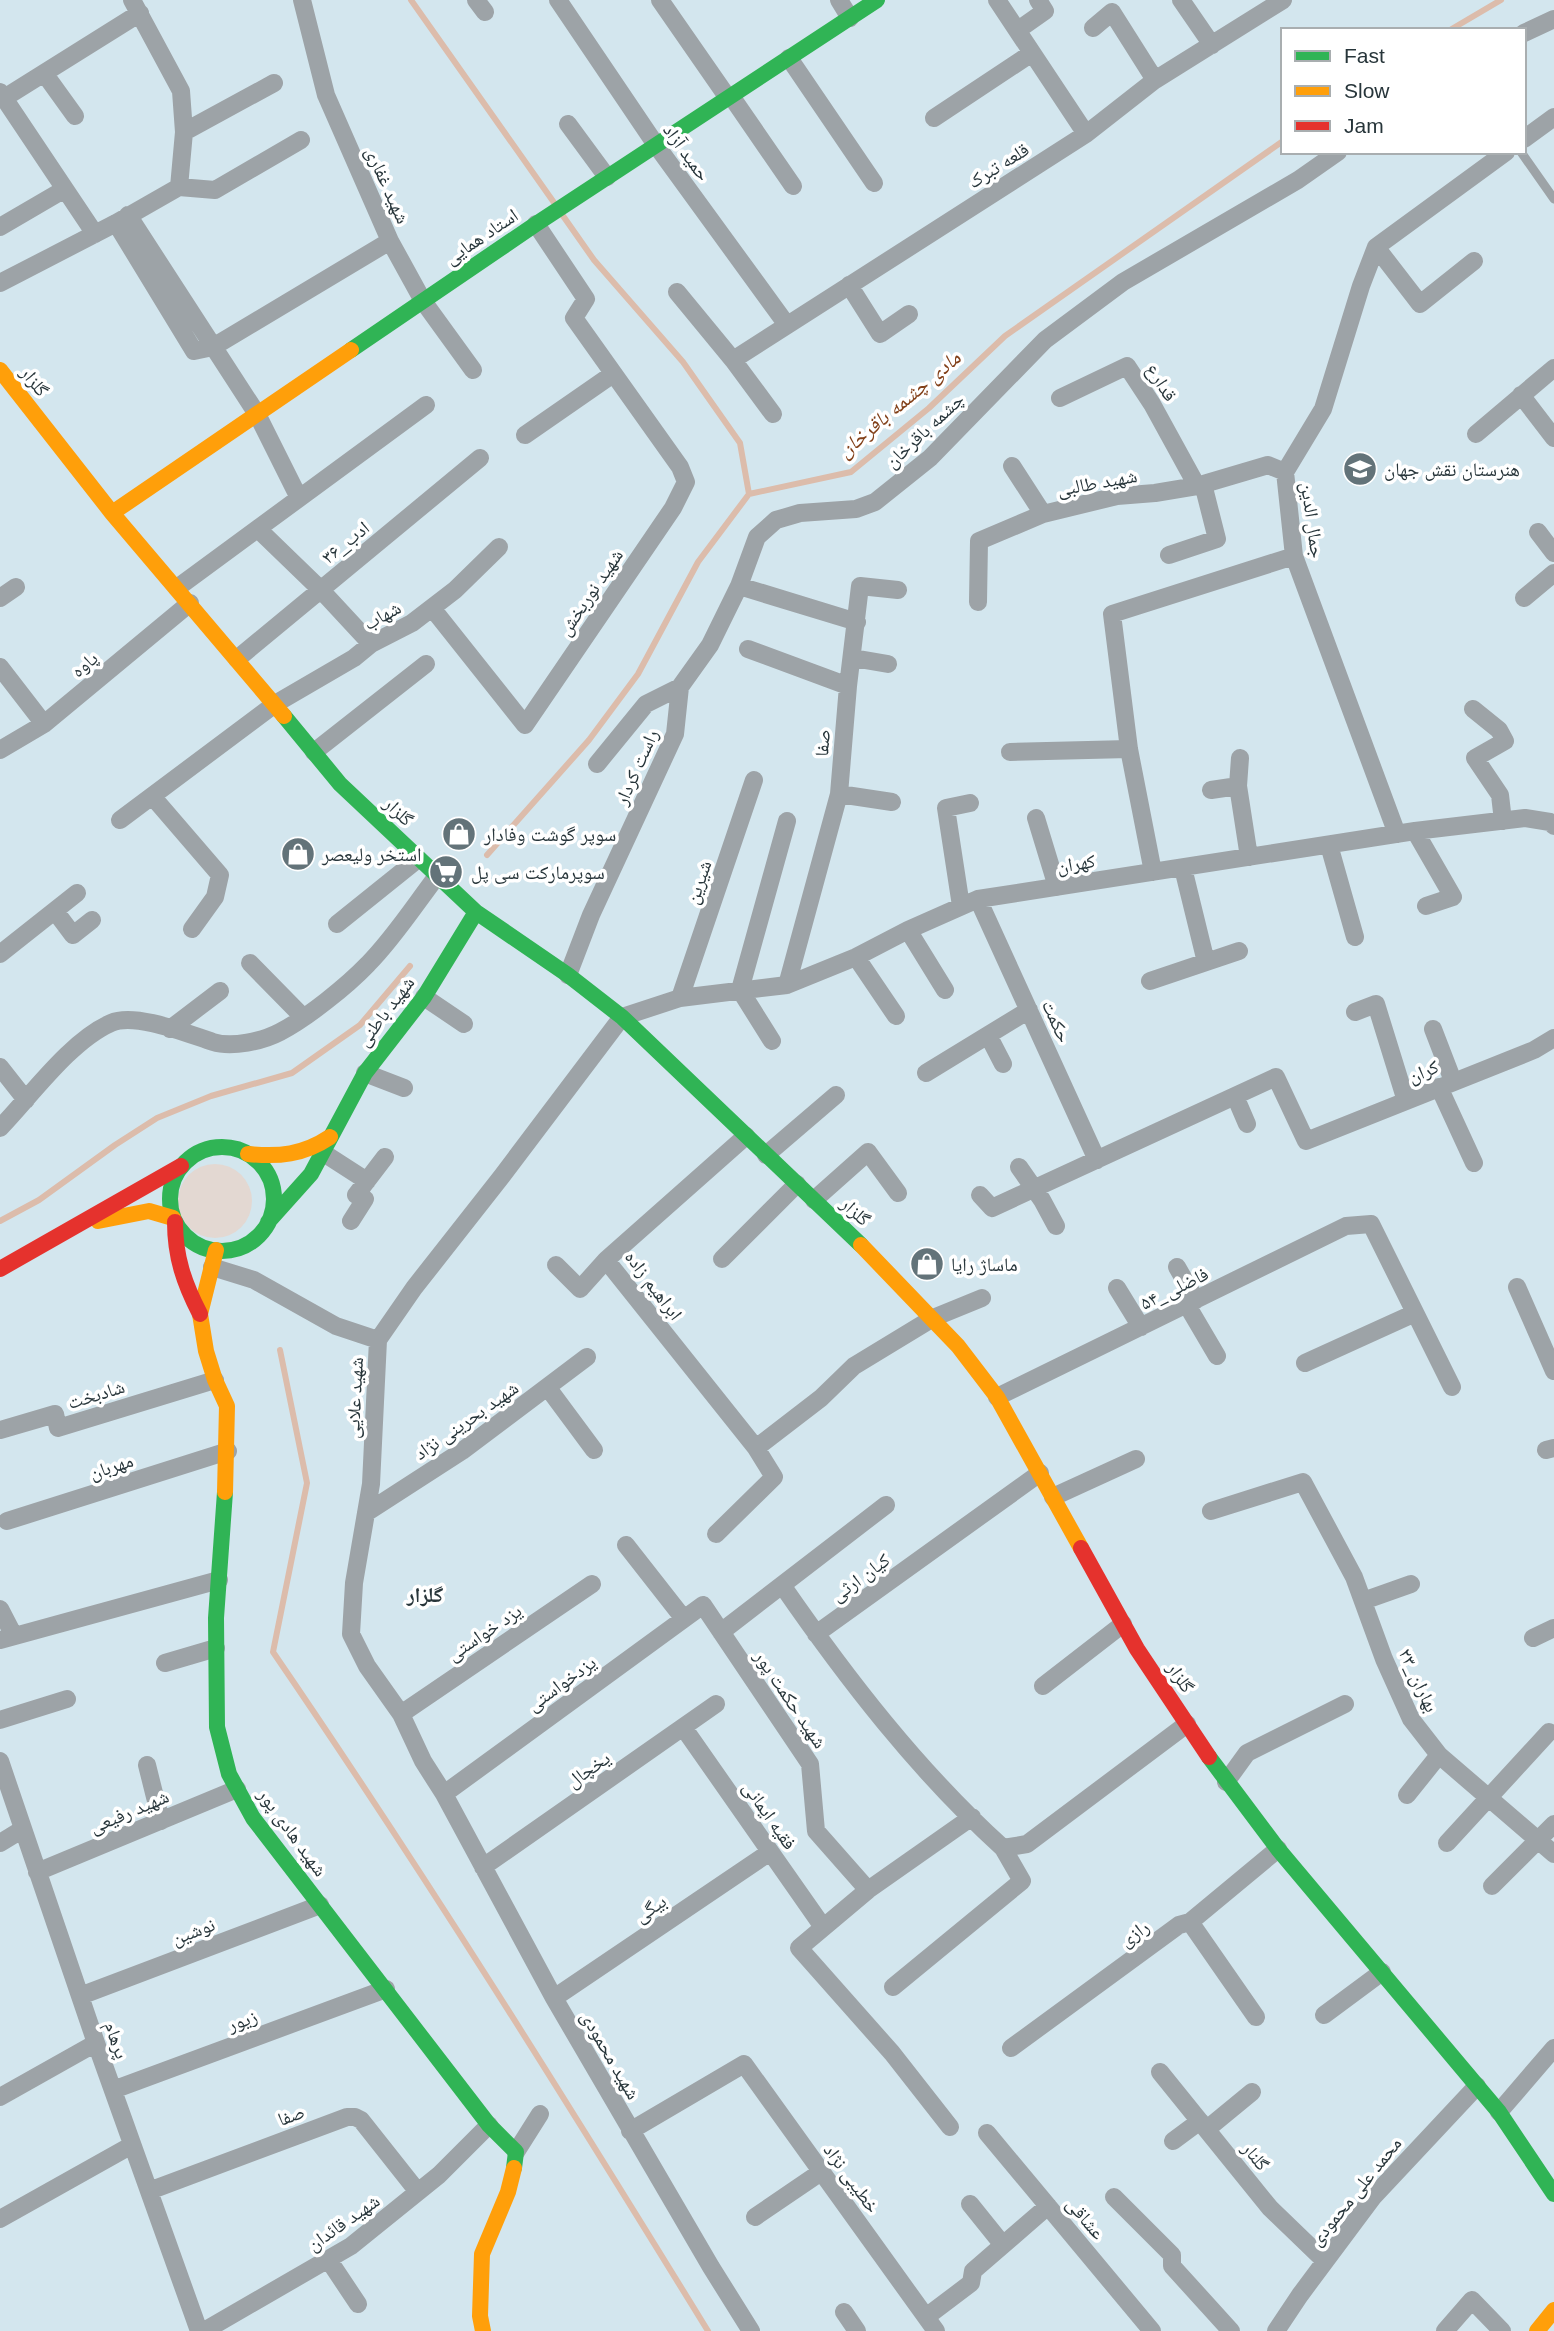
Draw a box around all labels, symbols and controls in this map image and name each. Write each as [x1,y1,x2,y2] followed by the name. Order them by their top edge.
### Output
[1281,28,1526,154] legend
[1344,44,1385,67] text: Fast
[1344,79,1390,102] text: Slow
[1344,114,1384,137] text: Jam
[658,120,714,185] street label: حمید آزاد
[964,139,1033,193] street label: قلعه تبرک
[360,144,414,227] street label: شهید غفاری
[441,204,522,269] street label: استاد همایی
[832,345,966,463] water label: مادی چشمه باقرخان
[1141,360,1181,405] street label: قدارع
[15,361,53,401] street label: گلزار
[880,388,968,472] street label: چشمه باقرخان
[1341,450,1379,488] school or university icon: هنرستان نقش جهان
[1384,459,1520,481] place label: هنرستان نقش جهان
[1055,465,1139,501] street label: شهید طالبی
[1296,481,1328,560] street label: جمال الدین
[317,517,374,569] street label: ۳۶_ادب
[554,545,628,640] street label: شهید نوربخش
[360,597,405,635] street label: شهاب
[67,647,103,682] street label: پاوه
[610,726,663,810] street label: راست کردار
[811,729,834,757] street label: صفا
[378,792,418,831] street label: گلزار
[440,815,478,853] shop icon: سوپر گوشت وفادار
[483,824,616,846] place label: سوپر گوشت وفادار
[279,835,317,873] shop icon: استخر ولیعصر
[321,844,422,866] place label: استخر ولیعصر
[1055,850,1097,878] street label: کهران
[427,853,465,891] supermarket icon: سوپرمارکت سی پل
[681,858,717,907] street label: شیرین
[471,862,605,884] place label: سوپرمارکت سی پل
[352,972,419,1051] street label: شهید باطنی
[1038,997,1075,1046] street label: حکمت
[1405,1056,1442,1088] street label: کران
[835,1192,875,1231] street label: گلزار
[908,1245,946,1283] shop icon: ماساژ رایا
[619,1247,686,1325] street label: ابراهیم زاده
[951,1254,1018,1276] place label: ماساژ رایا
[1137,1263,1212,1315] street label: ۵۴_فاضلی
[342,1357,368,1439] street label: شهید علایی
[65,1376,127,1414] street label: شادبخت
[410,1377,523,1465] street label: شهید بحرینی نژاد
[87,1450,136,1484] street label: مهربان
[827,1549,894,1607] street label: کیان ارثی
[406,1583,443,1607] district label: گلزار
[443,1600,526,1666] street label: یزد خواستی
[1394,1645,1442,1716] street label: ۲۳_بهاران
[749,1646,831,1753] street label: شهید حکمت پور
[523,1651,600,1716] street label: یزدخواستی
[1162,1657,1198,1697] street label: گلزار
[563,1747,615,1793] street label: یخچال
[738,1777,801,1854] street label: فقیه ایمانی
[252,1784,331,1881] street label: شهید هادی پور
[86,1785,172,1838] street label: شهید رفیعی
[630,1890,671,1927] street label: بیگی
[169,1914,218,1950] street label: نوشین
[1116,1916,1154,1952] street label: رازی
[224,2005,260,2037] street label: زیور
[576,2007,644,2104] street label: شهید محمودی
[98,2019,133,2063] street label: پرهام
[275,2101,307,2130] street label: صفا
[1305,2133,1406,2251] street label: محمد علی محمودی
[1237,2137,1273,2175] street label: گلنار
[819,2140,884,2217] street label: خطیبی نژاد
[303,2190,384,2256] street label: شهید قائدان
[1061,2193,1109,2244] street label: عشاقی

